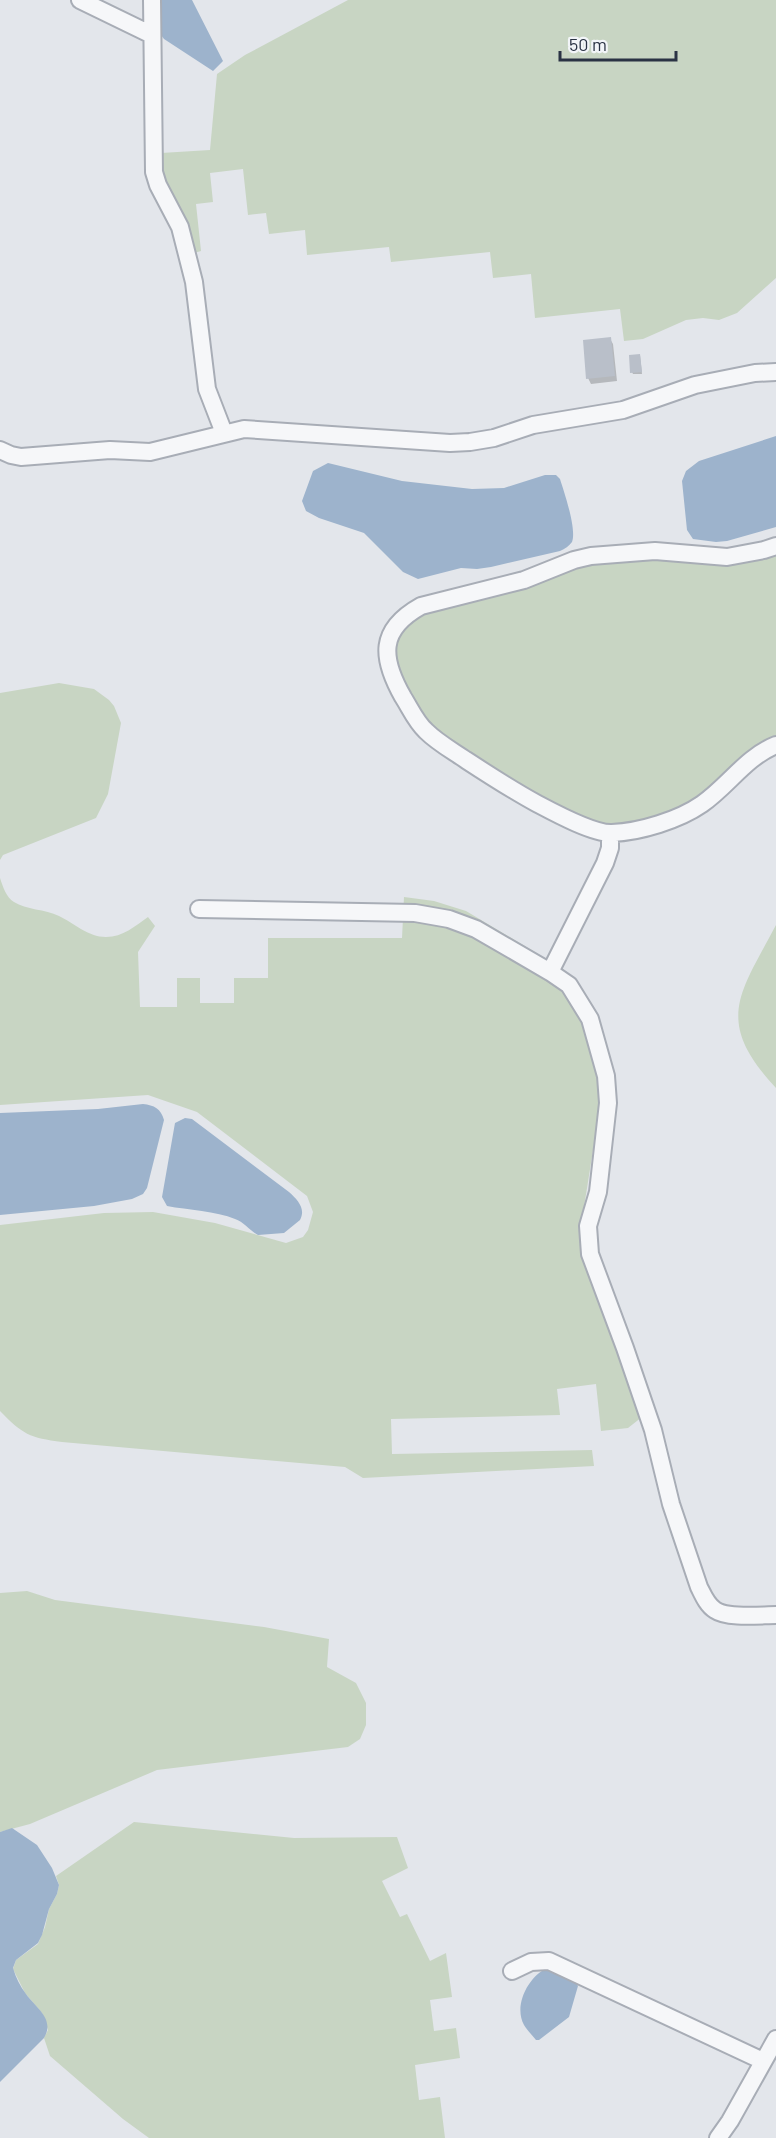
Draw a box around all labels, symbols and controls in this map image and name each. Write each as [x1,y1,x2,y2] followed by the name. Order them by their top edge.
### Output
[560,24,676,62] scale bar
[569,33,607,55] text: 50 m

